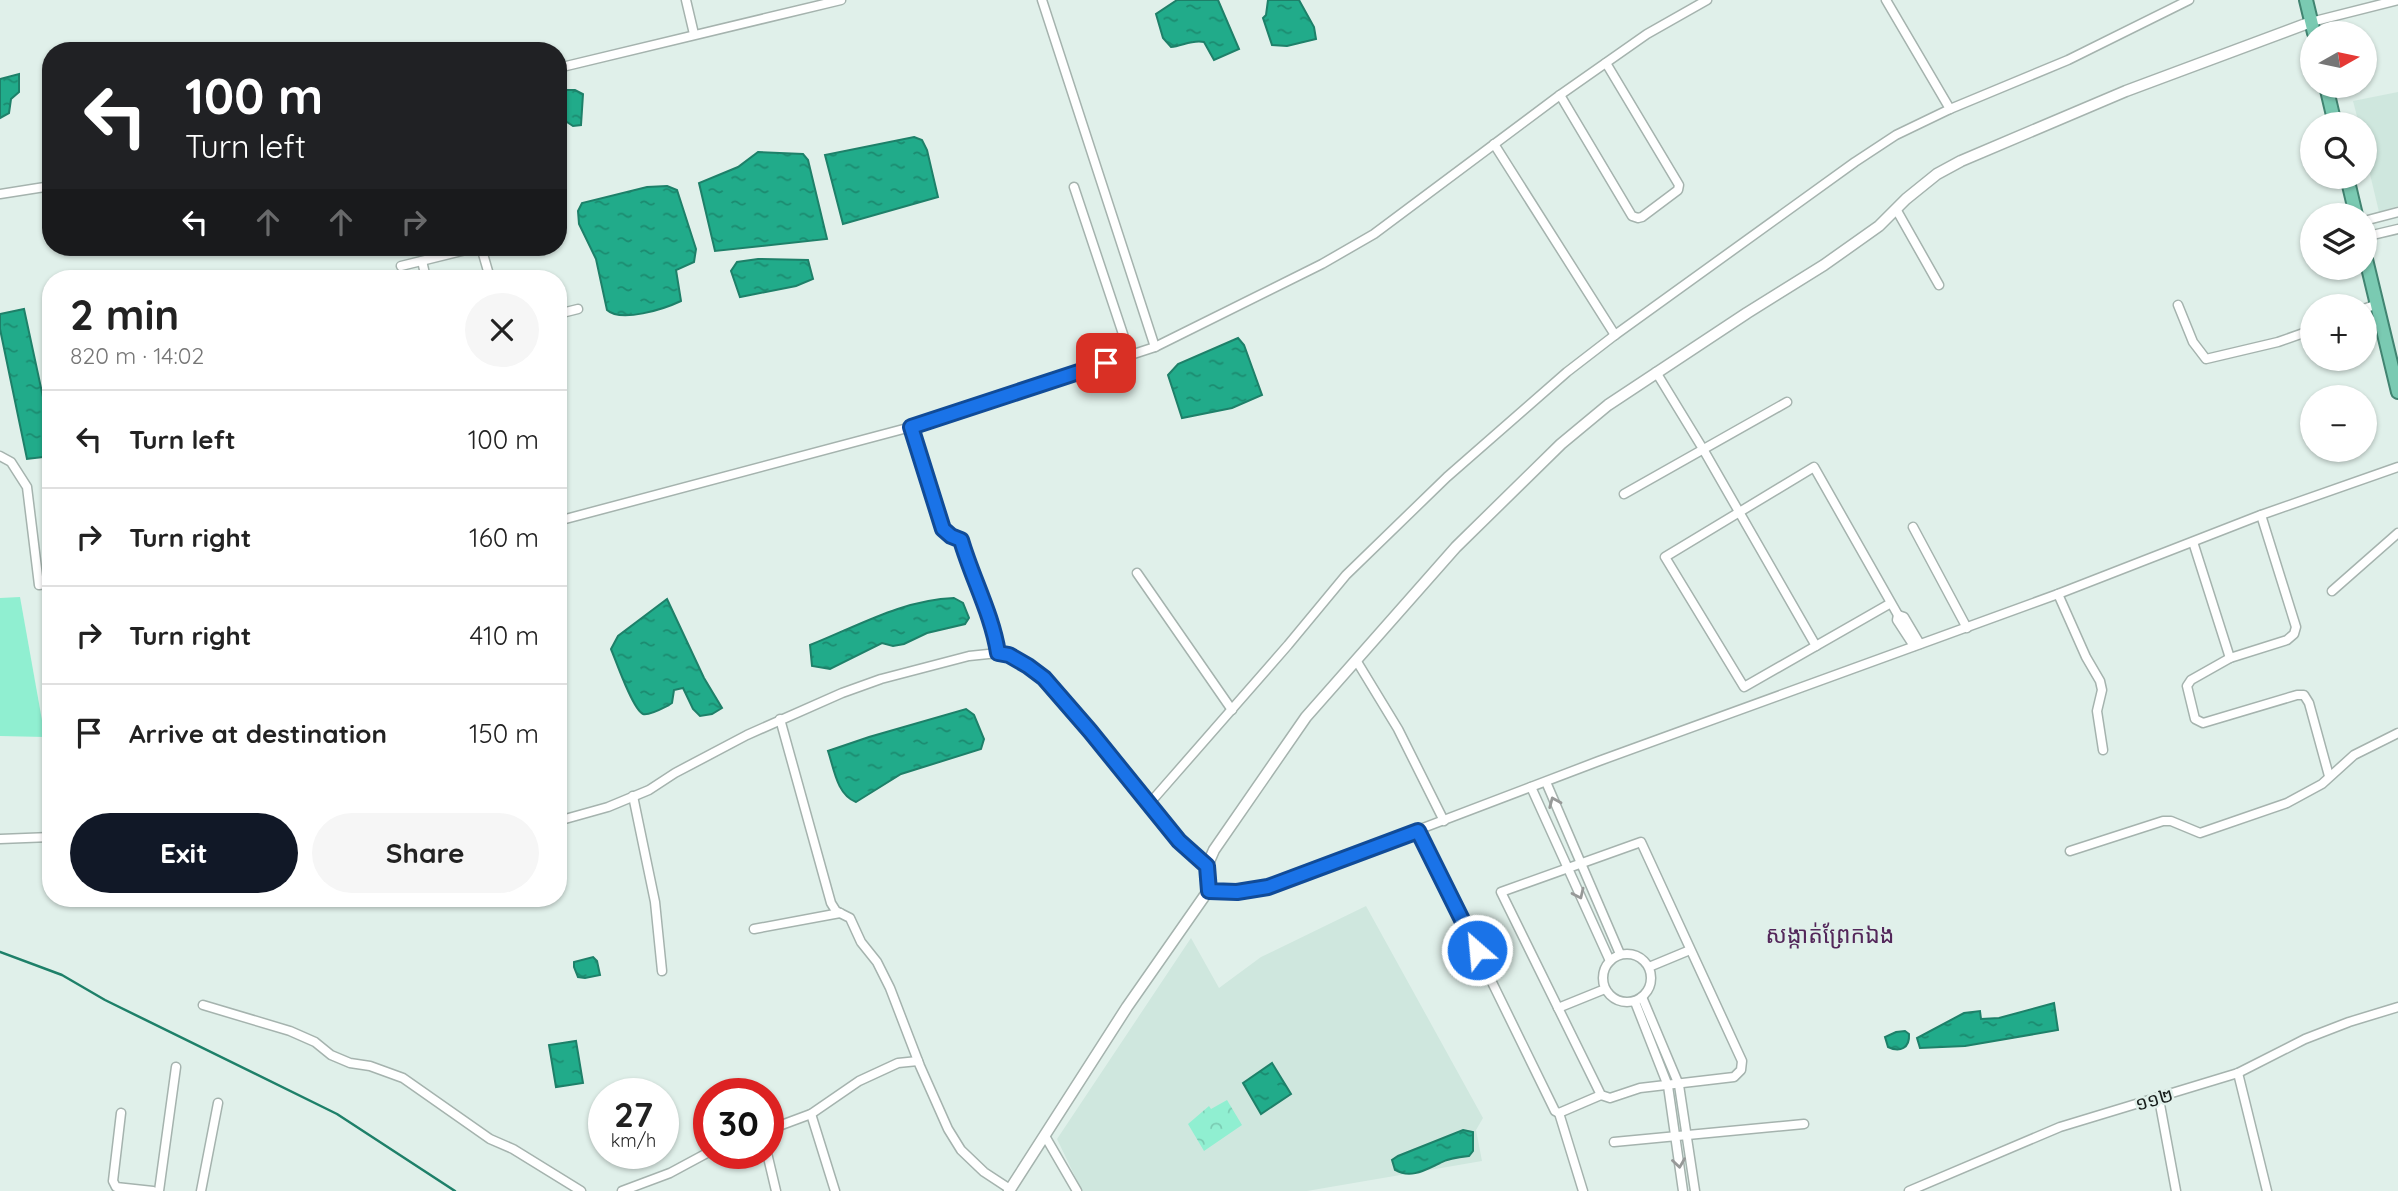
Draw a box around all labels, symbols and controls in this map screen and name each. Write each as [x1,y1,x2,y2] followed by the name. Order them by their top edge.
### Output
[2300,21,2376,98] north arrow
[2300,21,2377,462] map controls
[185,65,323,126] text: 100 m
[70,70,161,161] icon: left
[2300,112,2377,189] button: search
[185,126,306,166] text: Turn left
[176,203,214,241] icon: left
[249,203,287,241] icon: ahead
[322,203,360,241] icon: ahead
[395,203,433,241] icon: right
[2300,203,2377,280] button: layers
[70,288,179,341] text: 2 min
[465,293,539,367] button: close
[2300,294,2377,371] button: +
[1076,333,1136,393] pin
[70,341,204,370] text: 820 m · 14:02
[1087,344,1125,382] icon: arrive
[2300,385,2377,462] button: −
[70,420,108,458] icon: left
[129,423,236,456] text: Turn left
[468,423,539,456] text: 100 m
[70,518,108,556] icon: right
[129,521,251,554] text: Turn right
[469,521,539,554] text: 160 m
[70,616,108,654] icon: right
[129,619,251,652] text: Turn right
[470,619,539,652] text: 410 m
[70,714,108,752] icon: arrive
[129,717,387,750] text: Arrive at destination
[469,717,539,750] text: 150 m
[1548,797,1562,809] one-way arrow
[70,813,298,893] button: Exit
[312,813,539,893] button: Share
[1571,887,1585,899] one-way arrow
[1440,913,1514,987] position arrow
[1766,920,1894,949] district label: សង្កាត់ព្រែកឯង
[693,1078,784,1169] speed limit sign: 30
[2132,1082,2176,1116] street label: ១១២
[614,1092,653,1136] text: 27
[611,1129,656,1152] text: km/h
[1672,1157,1687,1168] one-way arrow

